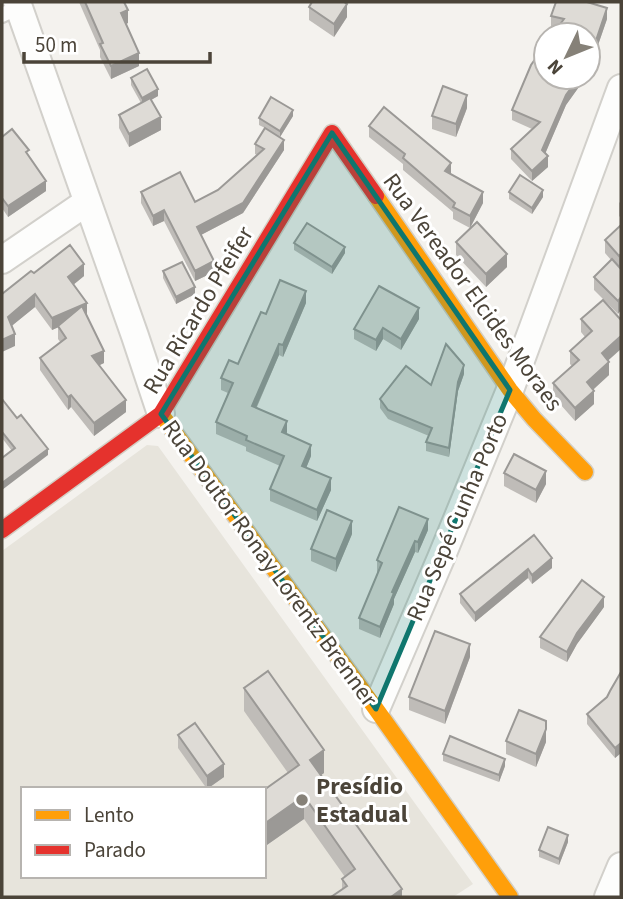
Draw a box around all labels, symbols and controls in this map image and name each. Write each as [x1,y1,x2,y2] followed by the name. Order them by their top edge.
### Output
[24,21,210,65] scale bar
[532,21,602,91] north arrow
[35,30,77,60] text: 50 m
[541,53,570,80] text: N
[374,166,571,419] street label: Rua Vereador Elcides Moraes
[134,219,263,401] street label: Rua Ricardo Pfeifer
[398,408,517,627] street label: Rua Sepé Cunha Porto
[153,413,386,715] street label: Rua Doutor Ronay Lorentz Brenner
[316,769,408,832] place label: Presídio Estadual
[21,787,266,878] legend
[294,792,310,808] marker: Presídio Estadual
[84,800,134,830] text: Lento
[84,835,146,865] text: Parado

